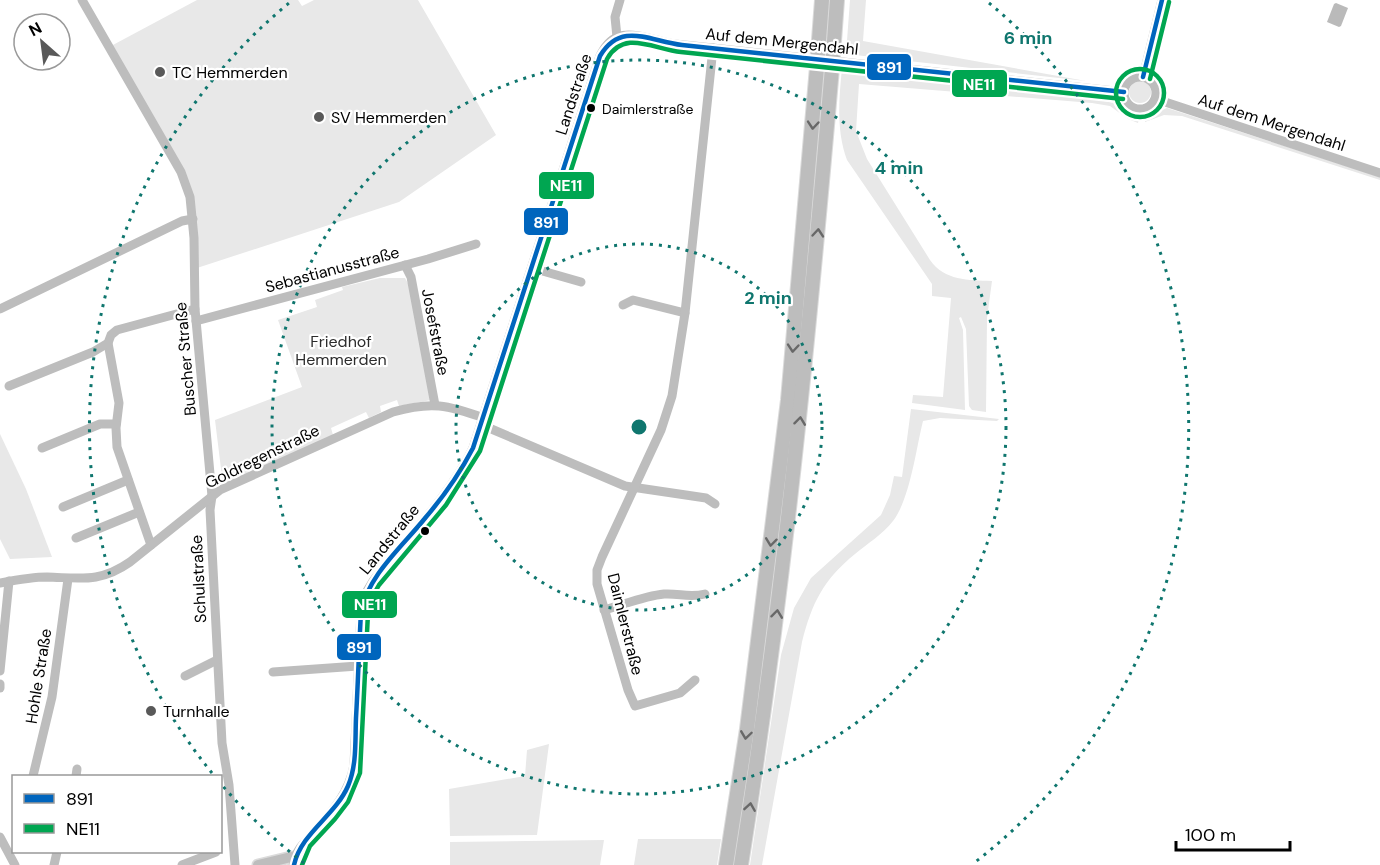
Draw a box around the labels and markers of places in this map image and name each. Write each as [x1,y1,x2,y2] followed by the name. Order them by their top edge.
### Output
[172,62,288,83] place label: TC Hemmerden
[153,65,167,79] marker: TC Hemmerden
[602,100,693,118] place label: Daimlerstraße
[585,102,597,114] marker: Daimlerstraße
[331,107,446,128] place label: SV Hemmerden
[312,110,326,124] marker: SV Hemmerden
[629,417,649,437] centre of rings
[419,525,431,537] unlabelled marker
[163,701,230,722] place label: Turnhalle
[144,704,158,718] marker: Turnhalle

